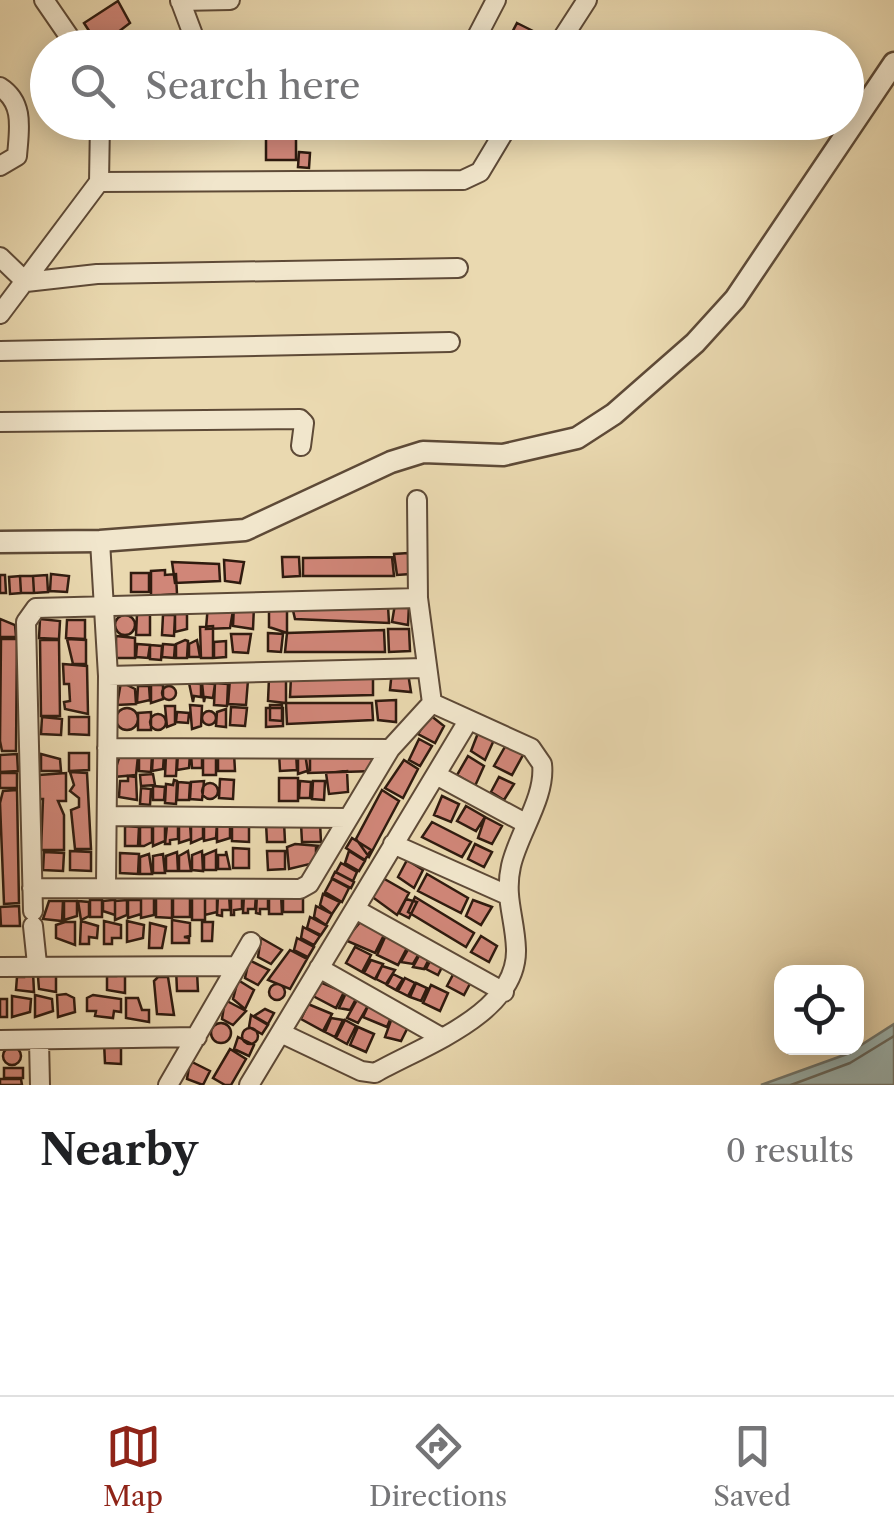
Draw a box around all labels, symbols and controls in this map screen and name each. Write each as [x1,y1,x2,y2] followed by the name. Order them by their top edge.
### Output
[30,30,864,140] search box
[65,58,120,113] icon: search
[145,62,360,109] text: Search here
[774,965,864,1055] map controls
[774,965,864,1055] button: locate
[40,1124,198,1176] text: Nearby
[726,1131,854,1170] text: 0 results
[103,1419,163,1513] tab: Map
[369,1419,507,1513] tab: Directions
[713,1419,791,1513] tab: Saved

